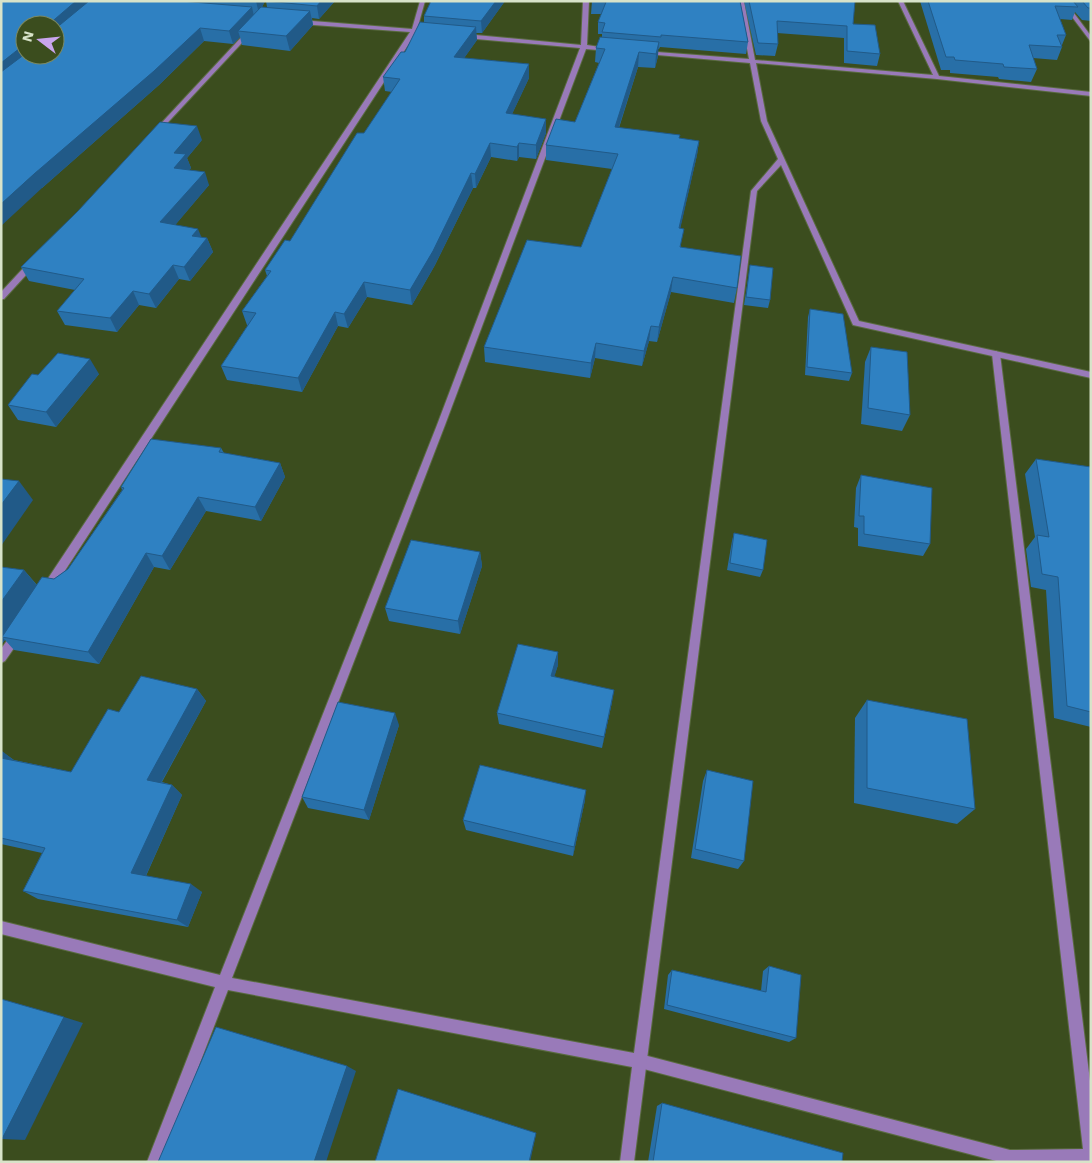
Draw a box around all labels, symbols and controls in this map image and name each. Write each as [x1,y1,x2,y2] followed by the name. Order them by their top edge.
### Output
[15,15,65,65] north arrow
[18,29,37,44] text: N

